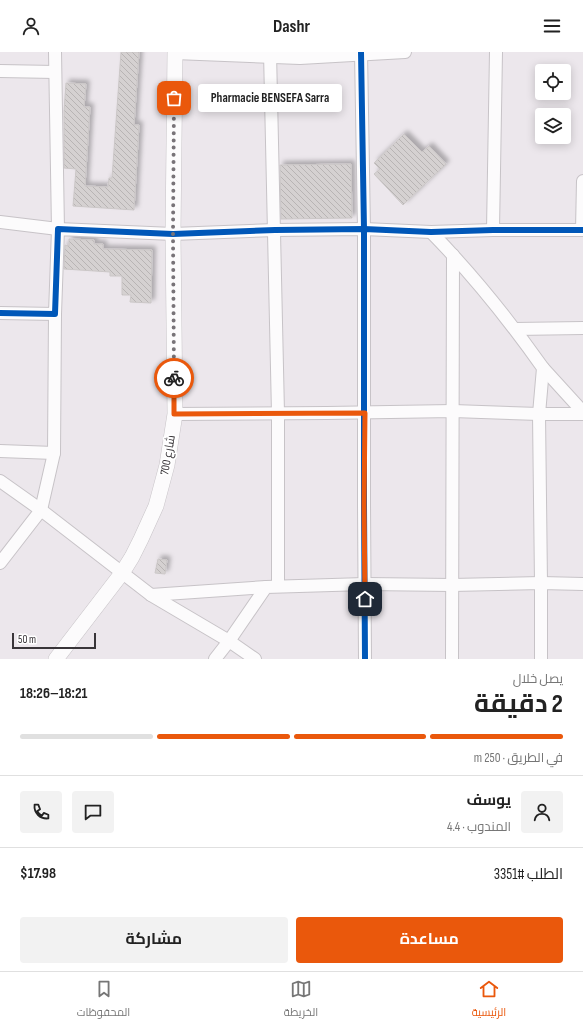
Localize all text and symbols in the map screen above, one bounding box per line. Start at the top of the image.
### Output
icon: person [20,15,42,37]
icon: menu [541,15,563,37]
text: Dashr [273,16,310,37]
map controls [535,64,571,144]
button: locate [535,64,571,100]
pin [157,81,191,115]
callout: Pharmacie BENSEFA Sarra [198,84,342,112]
icon: bag [163,87,185,109]
text: Pharmacie BENSEFA Sarra [211,90,329,106]
button: layers [535,108,571,144]
courier [154,358,194,398]
icon: bike [163,367,185,389]
street label: شارع 700 [157,434,179,476]
pin [348,582,382,616]
icon: home [354,588,376,610]
scale bar [12,631,96,650]
text: 50 m [18,633,36,646]
text: يصل خلال [513,671,563,687]
text: 18:21–18:26 [20,684,87,703]
text: 2 دقيقة [474,689,563,720]
text: في الطريق · 250 m [474,750,563,766]
button: phone [20,791,62,833]
button: chat [72,791,114,833]
text: يوسف [466,791,511,810]
button: person [521,791,563,833]
text: المندوب · 4.4 [447,819,511,835]
text: $17.98 [20,864,56,883]
text: الطلب #3351 [494,865,563,884]
button: مشاركة [20,917,288,963]
button: مساعدة [296,917,563,963]
tab: المحفوظات [77,978,130,1022]
tab: الخريطة [284,978,318,1022]
tab: الرئيسية [472,978,506,1022]

